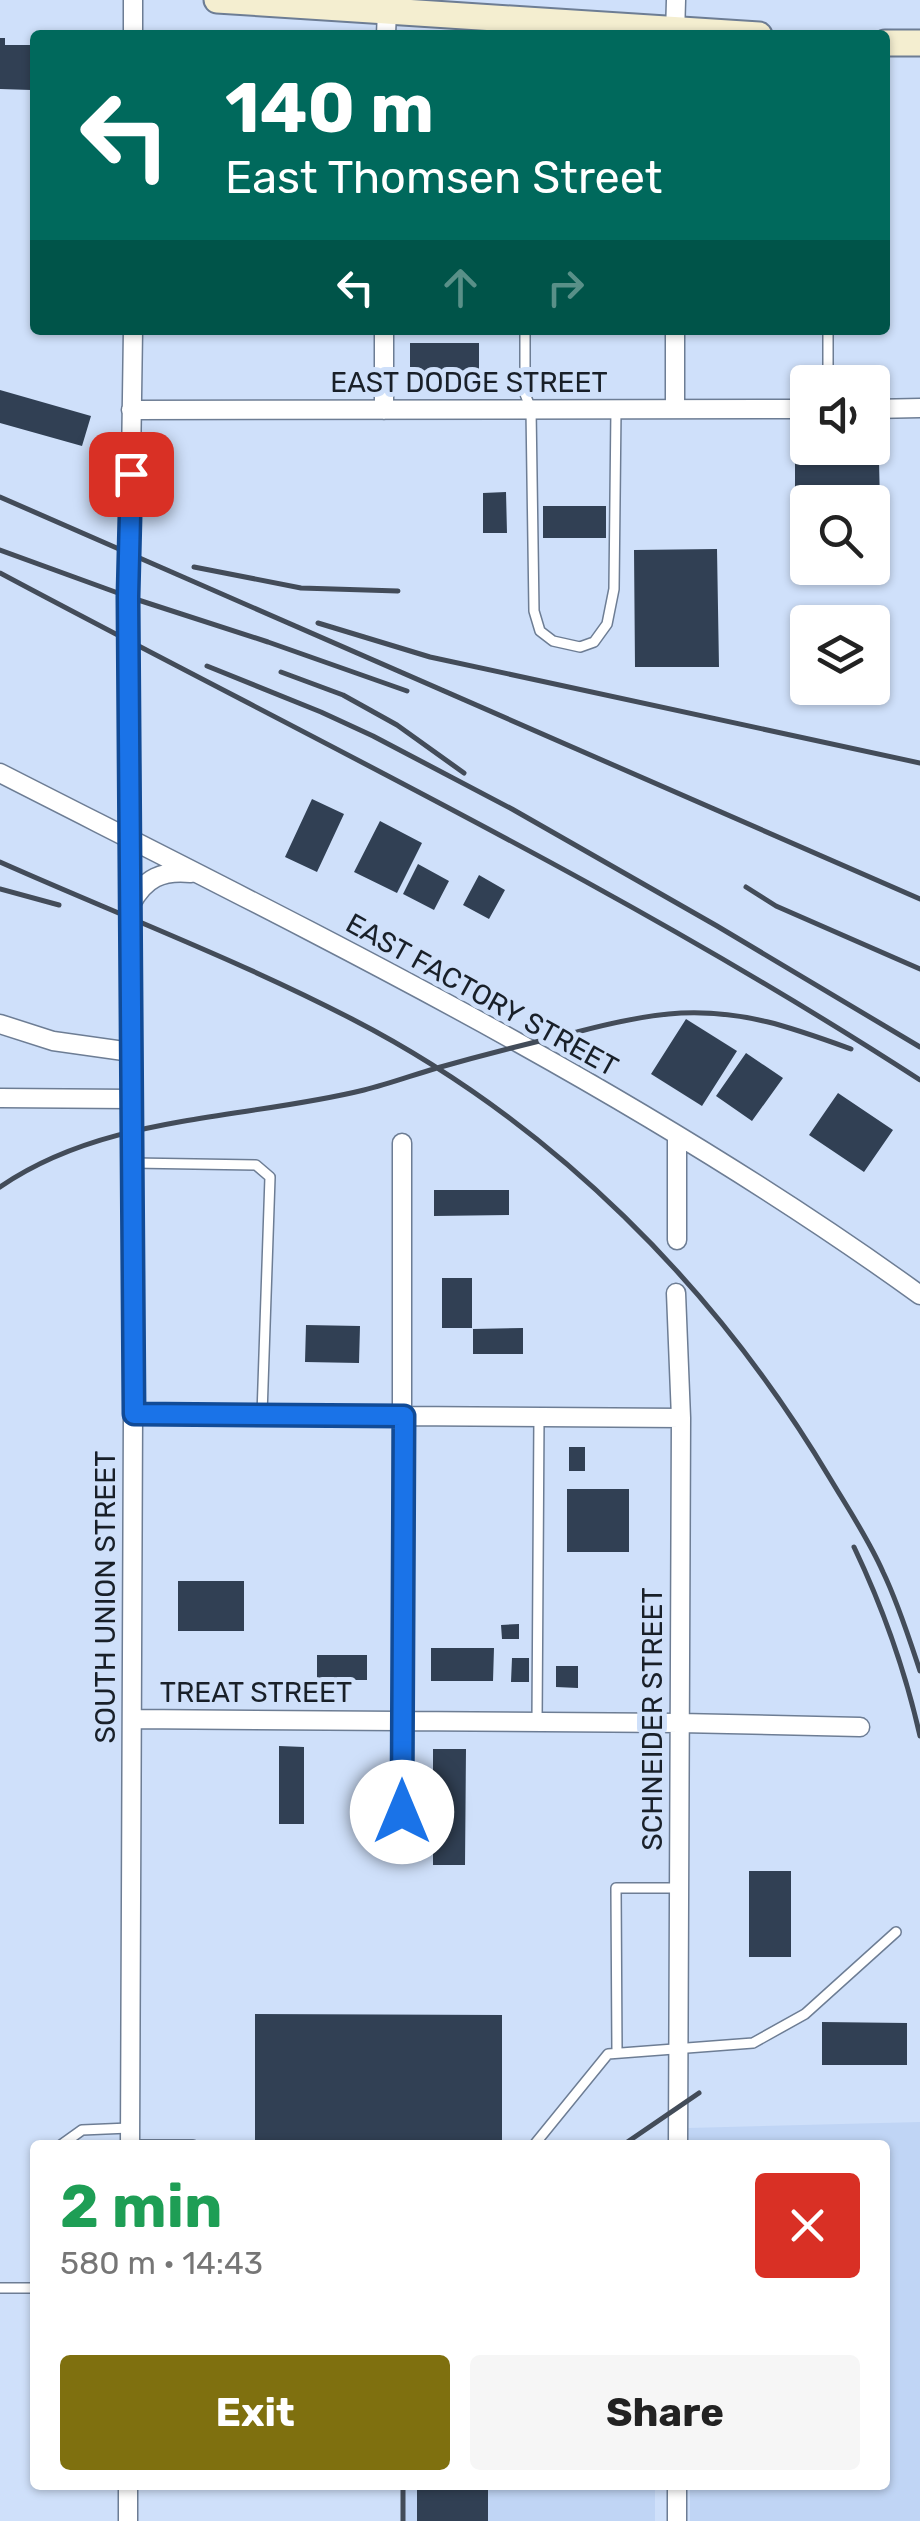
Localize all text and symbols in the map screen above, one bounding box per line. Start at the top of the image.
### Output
text: 140 m [225,67,434,150]
icon: left [60,70,190,200]
text: East Thomsen Street [225,151,662,204]
icon: left [328,260,383,315]
icon: ahead [433,260,488,315]
icon: right [538,260,593,315]
map controls [790,365,890,705]
button: sound [790,365,890,465]
street label: EAST DODGE STREET [330,366,608,399]
pin [89,432,174,517]
icon: arrive [104,447,159,502]
button: search [790,485,890,585]
button: layers [790,605,890,705]
street label: EAST FACTORY STREET [340,906,624,1084]
street label: SOUTH UNION STREET [89,1451,122,1743]
street label: SCHNEIDER STREET [636,1587,669,1851]
street label: TREAT STREET [160,1676,352,1709]
position arrow [350,1760,454,1864]
text: 2 min [60,2171,222,2242]
button: close [755,2173,860,2278]
text: 580 m · 14:43 [60,2244,263,2282]
button: Exit [60,2355,450,2470]
button: Share [470,2355,860,2470]

